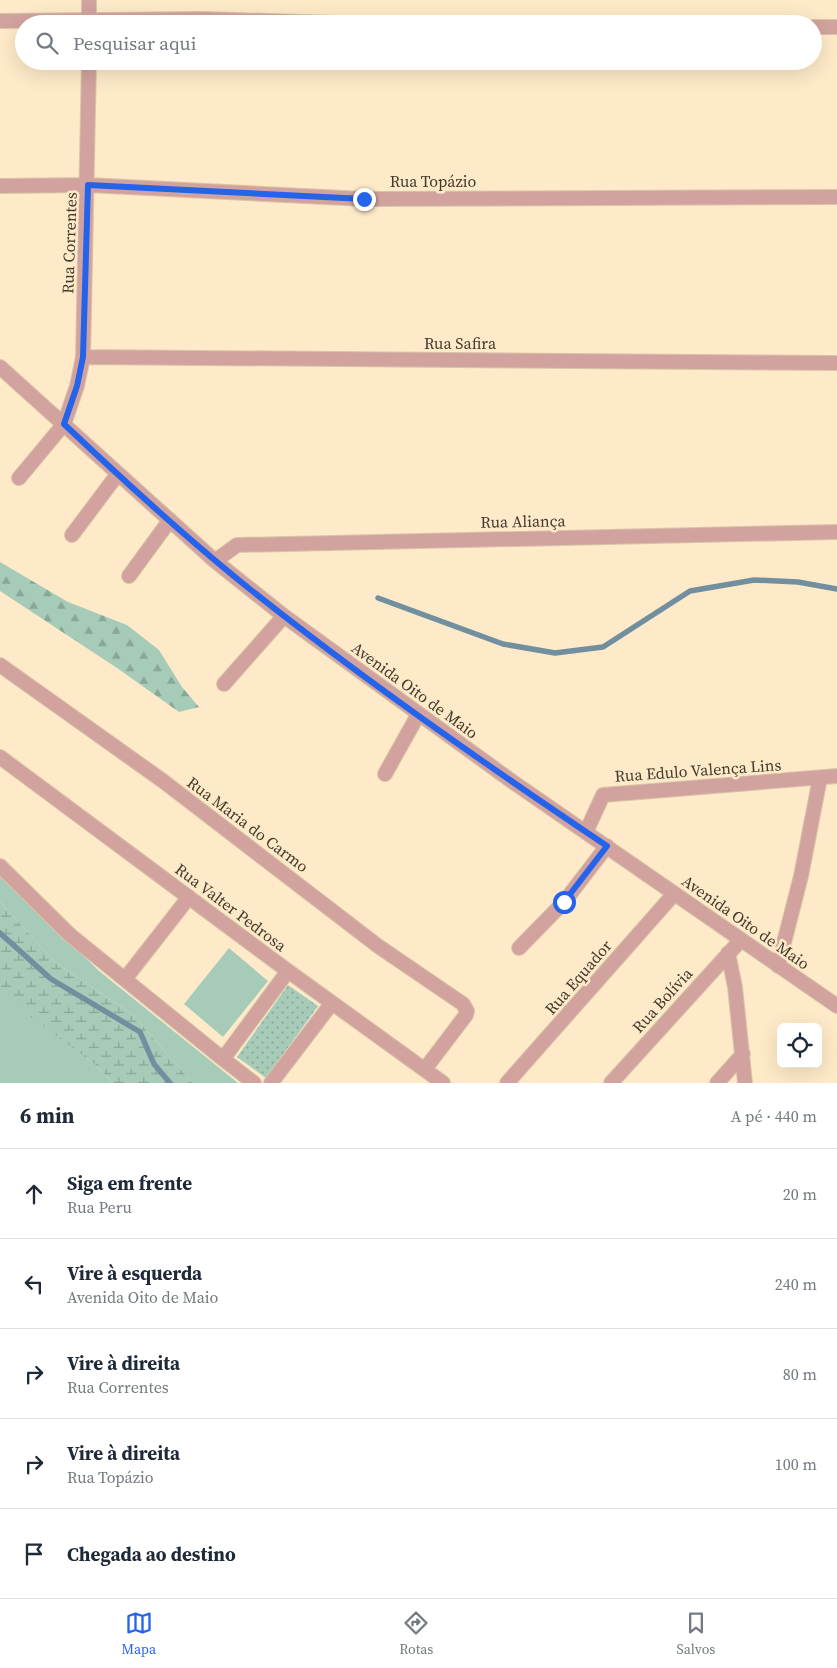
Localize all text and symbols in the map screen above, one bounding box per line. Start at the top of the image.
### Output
search box [15,15,822,70]
icon: search [33,29,61,57]
text: Pesquisar aqui [73,30,196,56]
street label: Rua Topázio [390,170,477,192]
route end [353,188,376,211]
street label: Rua Correntes [56,192,82,294]
street label: Rua Safira [424,332,497,354]
street label: Rua Aliança [480,509,567,533]
street label: Avenida Oito de Maio [347,637,483,744]
street label: Rua Edulo Valença Lins [614,753,782,787]
street label: Rua Maria do Carmo [183,771,313,877]
street label: Rua Valter Pedrosa [171,858,292,957]
street label: Avenida Oito de Maio [678,870,814,975]
route start [553,891,576,914]
street label: Rua Equador [539,935,617,1019]
street label: Rua Bolívia [627,962,698,1037]
map controls [777,1023,822,1068]
button: locate [777,1023,822,1068]
text: 6 min [20,1101,75,1130]
text: A pé · 440 m [731,1105,817,1127]
text: Siga em frente [67,1170,192,1196]
icon: ahead [20,1180,48,1208]
text: 20 m [783,1183,817,1205]
text: Rua Peru [67,1196,132,1218]
text: Vire à esquerda [67,1260,202,1286]
icon: left [20,1270,48,1298]
text: 240 m [775,1273,817,1295]
text: Avenida Oito de Maio [67,1286,218,1308]
text: Vire à direita [67,1350,180,1376]
icon: right [20,1360,48,1388]
text: 80 m [783,1363,817,1385]
text: Rua Correntes [67,1376,169,1398]
text: Vire à direita [67,1440,180,1466]
icon: right [20,1450,48,1478]
text: 100 m [775,1453,817,1475]
text: Rua Topázio [67,1466,154,1488]
icon: arrive [20,1540,48,1568]
text: Chegada ao destino [67,1541,236,1567]
tab: Mapa [122,1609,156,1659]
tab: Rotas [399,1609,433,1659]
tab: Salvos [677,1609,715,1659]

